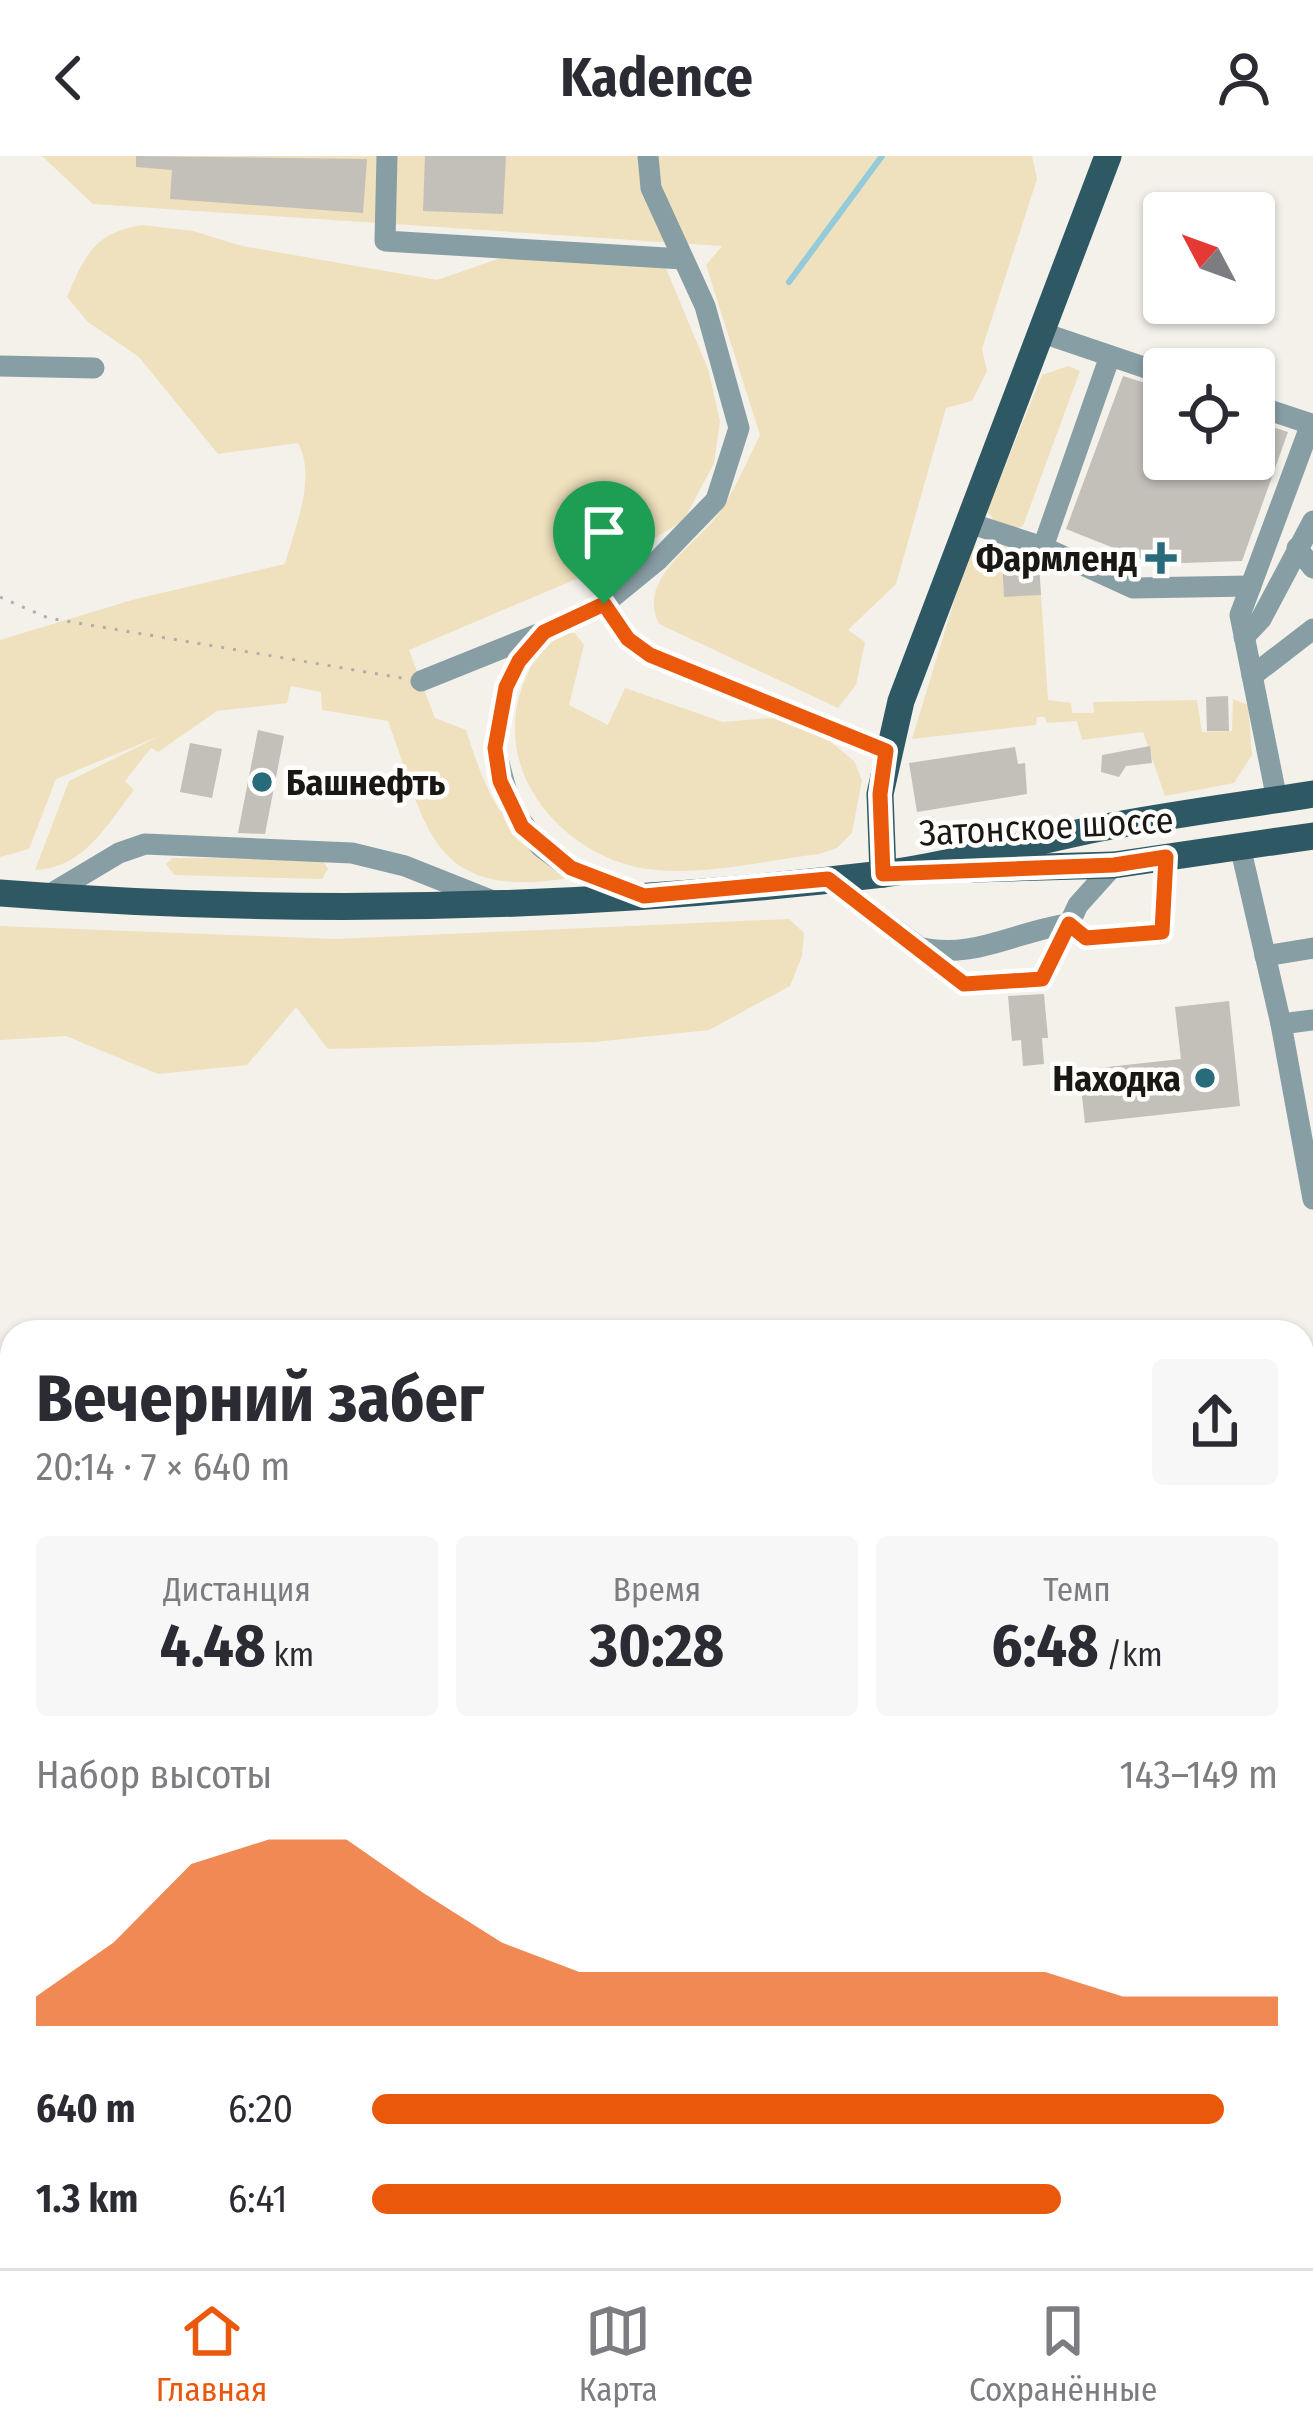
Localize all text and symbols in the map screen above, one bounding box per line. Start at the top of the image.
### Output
icon: back [36,45,102,111]
icon: person [1211,45,1277,111]
text: Kadence [560,46,753,110]
north arrow [1143,192,1275,324]
map controls [1143,192,1275,480]
button: locate [1143,348,1275,480]
pin [553,481,655,604]
icon: arrive [571,499,637,565]
place label: Фармленд [976,537,1137,581]
marker: Фармленд [1148,545,1174,571]
place label: Башнефть [286,761,445,805]
marker: Башнефть [249,769,275,795]
street label: Затонское шоссе [918,798,1174,856]
place label: Находка [1053,1057,1181,1101]
marker: Находка [1192,1065,1218,1091]
text: Вечерний забег [36,1359,484,1438]
button: share [1152,1359,1278,1485]
text: 20:14 · 7 × 640 m [36,1444,290,1490]
text: Дистанция [163,1570,311,1610]
text: Время [613,1570,701,1610]
text: Темп [1043,1570,1111,1610]
text: 4.48 [160,1610,266,1682]
text: 30:28 [590,1610,724,1682]
text: 6:48 [991,1610,1099,1682]
text: km [266,1635,314,1675]
text: /km [1099,1635,1163,1675]
text: Набор высоты [36,1752,272,1798]
text: 143–149 m [1120,1752,1278,1798]
text: 640 m [36,2086,136,2132]
text: 6:20 [228,2086,293,2132]
text: 1.3 km [36,2176,138,2222]
text: 6:41 [228,2176,287,2222]
tab: Главная [156,2298,267,2410]
tab: Карта [579,2298,658,2410]
tab: Сохранённые [969,2298,1157,2410]

